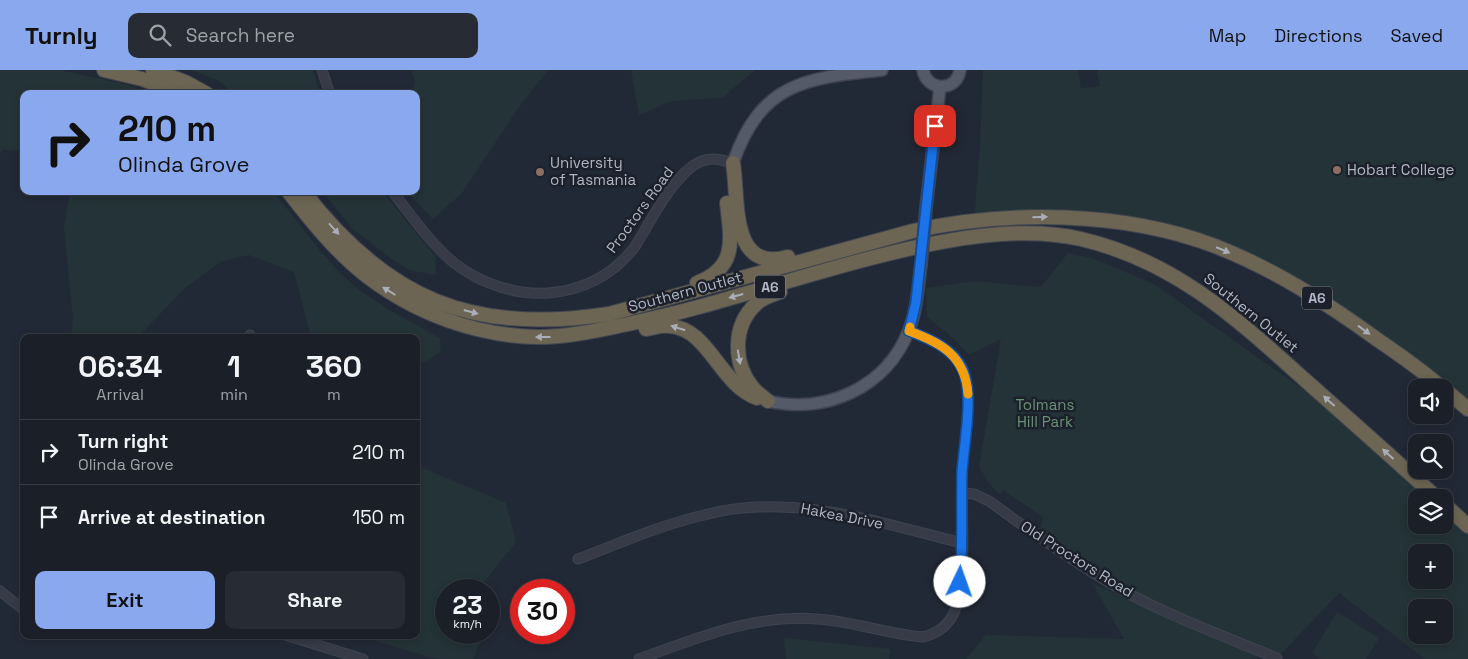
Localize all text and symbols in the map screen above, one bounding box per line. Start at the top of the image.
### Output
search box [128,13,478,58]
text: Turnly [25,20,98,51]
icon: search [146,21,174,49]
text: Search here [186,23,295,48]
text: Map [1209,24,1246,47]
text: Directions [1274,24,1363,47]
text: Saved [1391,24,1443,47]
pin [914,105,956,147]
text: 210 m [118,107,216,151]
icon: right [35,110,100,175]
icon: arrive [921,112,949,140]
text: Olinda Grove [118,150,249,178]
place label: University of Tasmania [550,153,636,189]
place label: Hobart College [1347,160,1455,179]
street label: Proctors Road [602,163,677,257]
marker: Hobart College [1331,164,1343,176]
marker: University of Tasmania [534,166,546,178]
one-way arrow [1032,213,1048,221]
one-way arrow [328,222,340,234]
one-way arrow [1216,246,1230,254]
street label: Southern Outlet [626,267,744,316]
street label: Southern Outlet [1200,269,1303,357]
road number: A6 [755,276,785,298]
one-way arrow [383,287,396,296]
road number: A6 [1302,287,1332,310]
one-way arrow [728,292,743,300]
one-way arrow [463,309,478,317]
one-way arrow [671,324,686,332]
one-way arrow [1357,325,1371,335]
one-way arrow [535,333,551,341]
text: 06:34 [78,347,162,386]
text: 1 [227,347,241,386]
text: 360 [306,347,362,386]
one-way arrow [735,349,743,365]
map controls [1408,379,1453,644]
button: sound [1408,379,1453,424]
text: Arrival [96,384,144,405]
text: min [220,384,248,405]
text: m [327,384,341,405]
park label: Tolmans Hill Park [1016,395,1075,431]
one-way arrow [1324,395,1336,407]
text: Turn right [78,429,168,454]
button: search [1408,434,1453,479]
icon: right [35,438,63,466]
text: 210 m [352,440,405,465]
one-way arrow [1383,448,1395,460]
text: Olinda Grove [78,454,174,475]
button: layers [1408,489,1453,534]
street label: Hakea Drive [799,498,885,533]
icon: arrive [35,503,63,531]
text: Arrive at destination [78,505,266,530]
text: 150 m [352,505,405,530]
street label: Old Proctors Road [1017,516,1137,601]
button: + [1408,544,1453,589]
position arrow [933,555,985,607]
button: Exit [35,571,215,629]
button: Share [225,571,405,629]
speed limit sign: 30 [510,579,575,644]
text: 23 [452,589,483,621]
button: − [1408,599,1453,644]
text: km/h [453,616,482,632]

